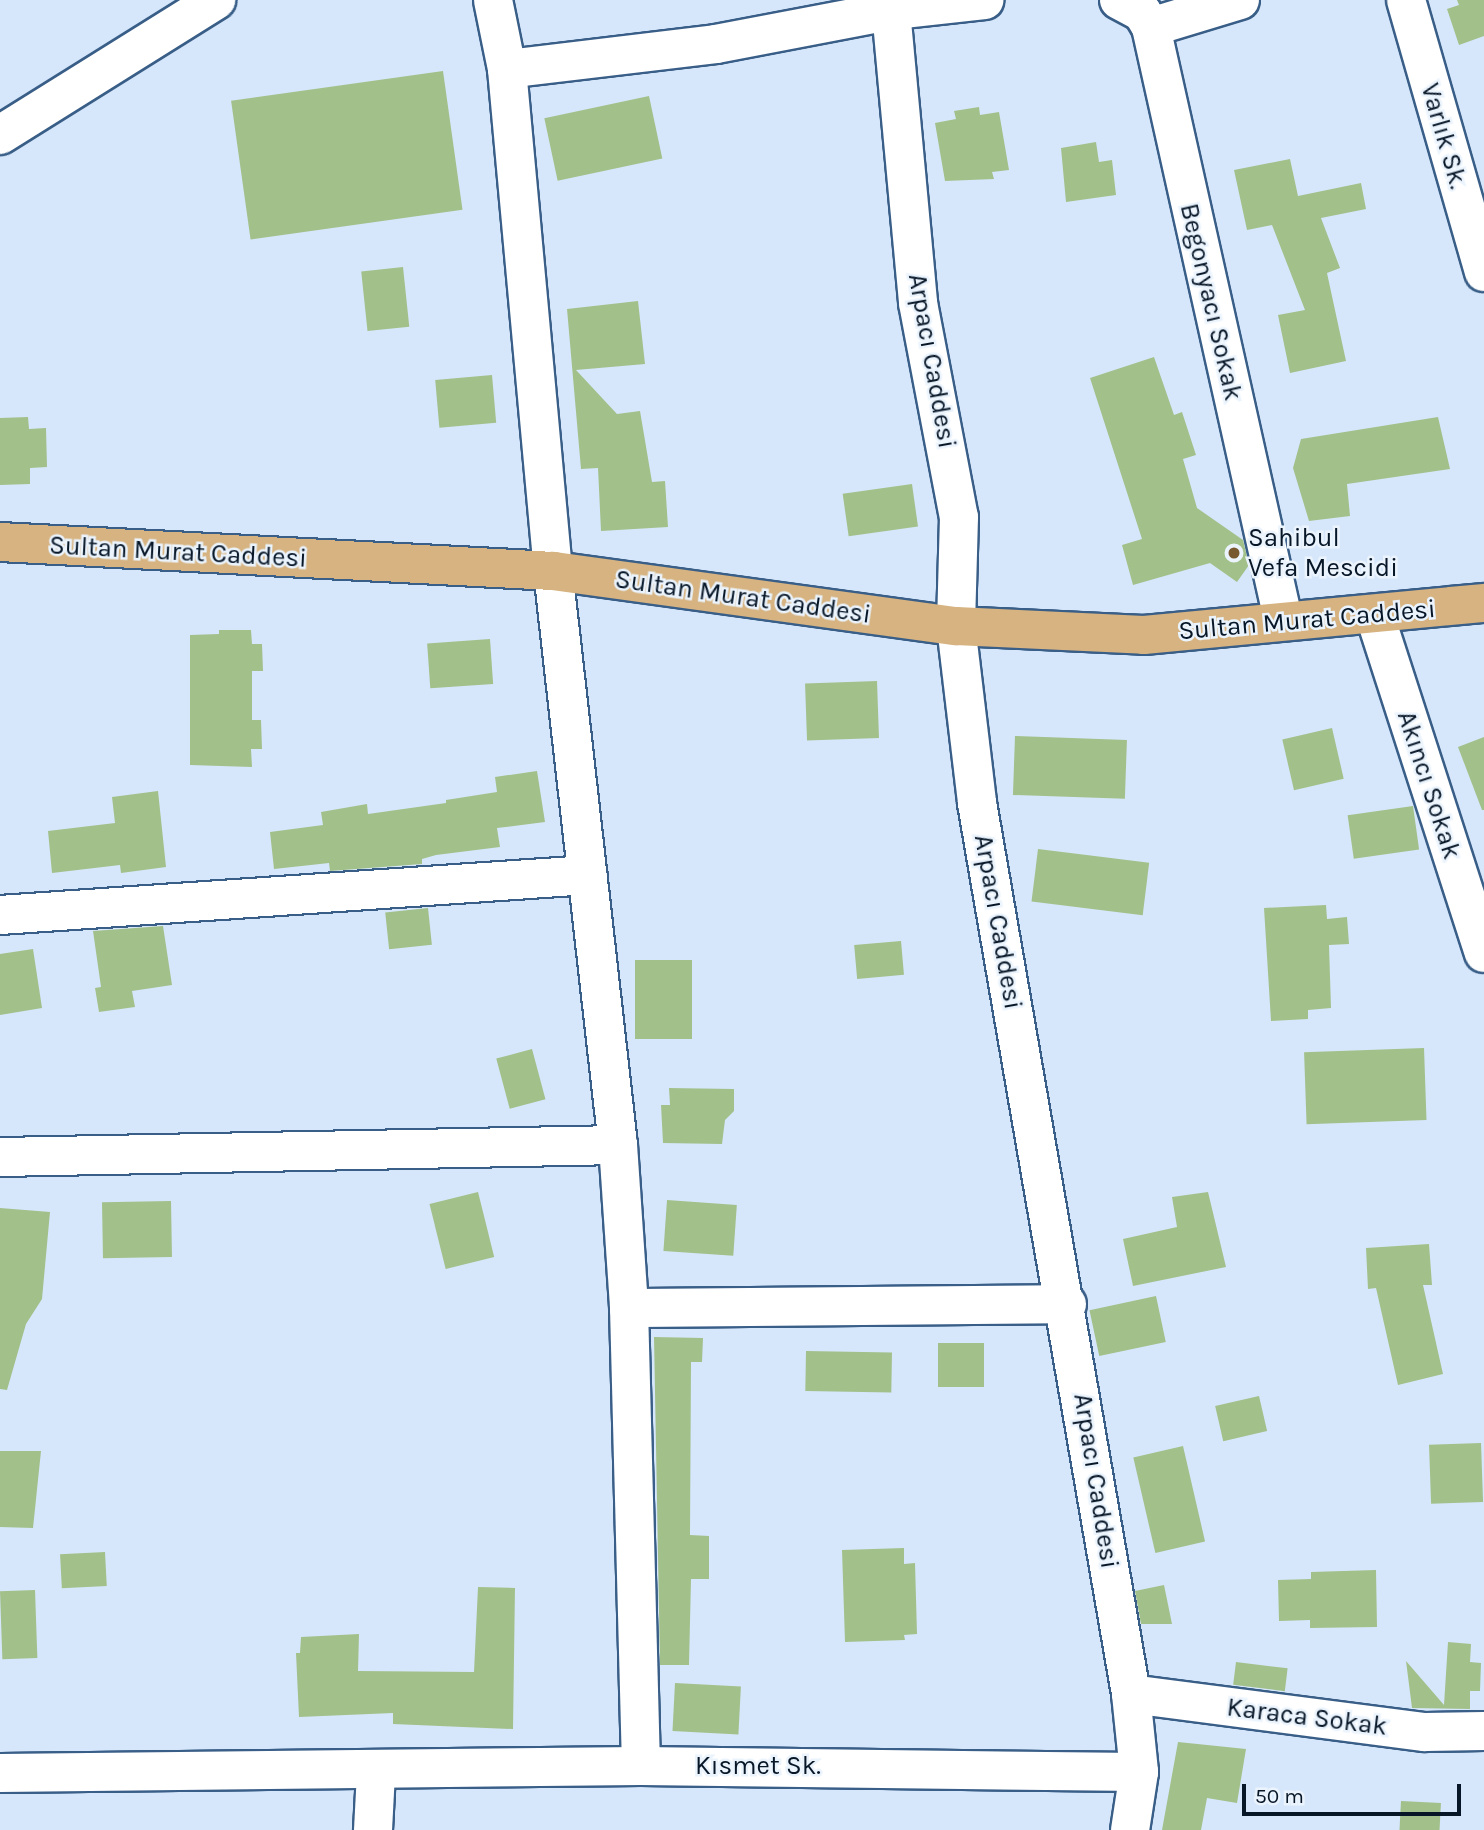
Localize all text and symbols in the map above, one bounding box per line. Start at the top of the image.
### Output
street label: Varlık Sk. [1414,80,1474,192]
street label: Begonyacı Sokak [1173,200,1249,404]
street label: Arpacı Caddesi [901,271,963,451]
place label: Sahibul Vefa Mescidi [1248,522,1398,584]
street label: Sultan Murat Caddesi [48,530,308,574]
marker: Sahibul Vefa Mescidi [1226,545,1242,561]
street label: Sultan Murat Caddesi [613,564,873,630]
street label: Sultan Murat Caddesi [1177,593,1437,647]
street label: Akıncı Sokak [1390,707,1468,863]
street label: Arpacı Caddesi [967,832,1029,1012]
street label: Arpacı Caddesi [1067,1391,1125,1571]
street label: Karaca Sokak [1225,1692,1389,1742]
street label: Kısmet Sk. [695,1750,821,1782]
scale bar [1246,1770,1465,1814]
text: 50 m [1255,1784,1304,1808]

